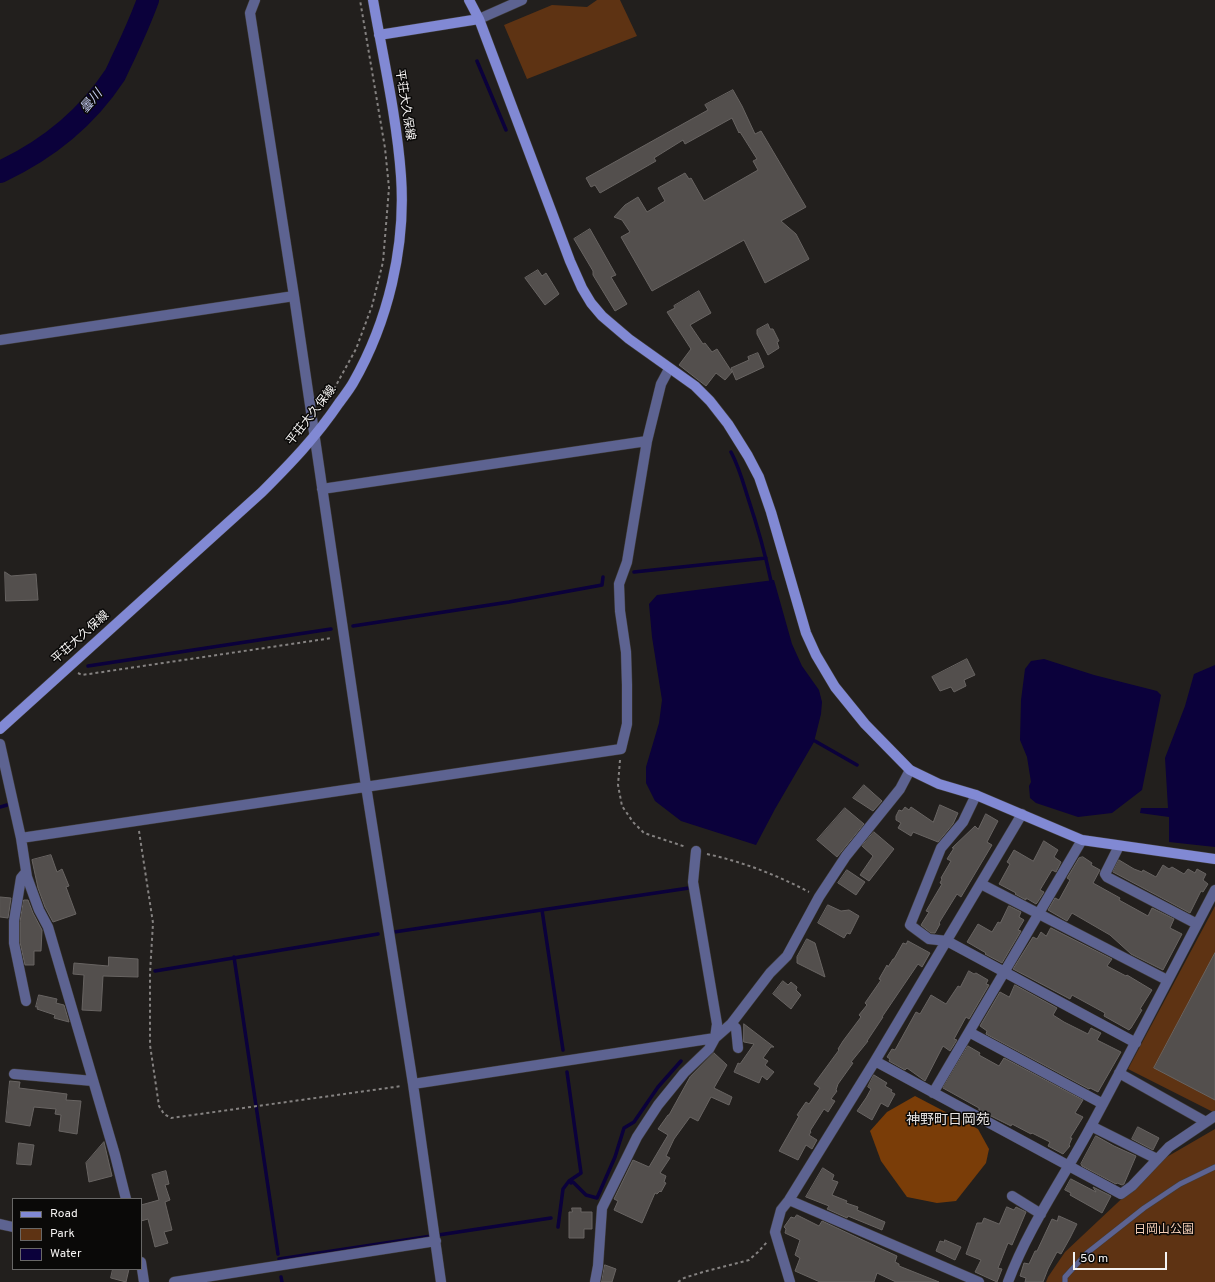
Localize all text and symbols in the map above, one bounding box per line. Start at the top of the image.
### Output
street label: 平荘大久保線 [391,68,417,142]
water label: 曇川 [78,87,106,117]
street label: 平荘大久保線 [284,383,340,449]
street label: 平荘大久保線 [49,609,113,667]
district label: 神野町日岡苑 [906,1113,990,1129]
legend [12,1198,142,1270]
text: Road [50,1206,78,1222]
park label: 日岡山公園 [1134,1224,1194,1238]
text: Park [50,1226,75,1242]
scale bar [1075,1244,1169,1270]
text: Water [50,1246,82,1262]
text: 50 m [1080,1251,1108,1267]

